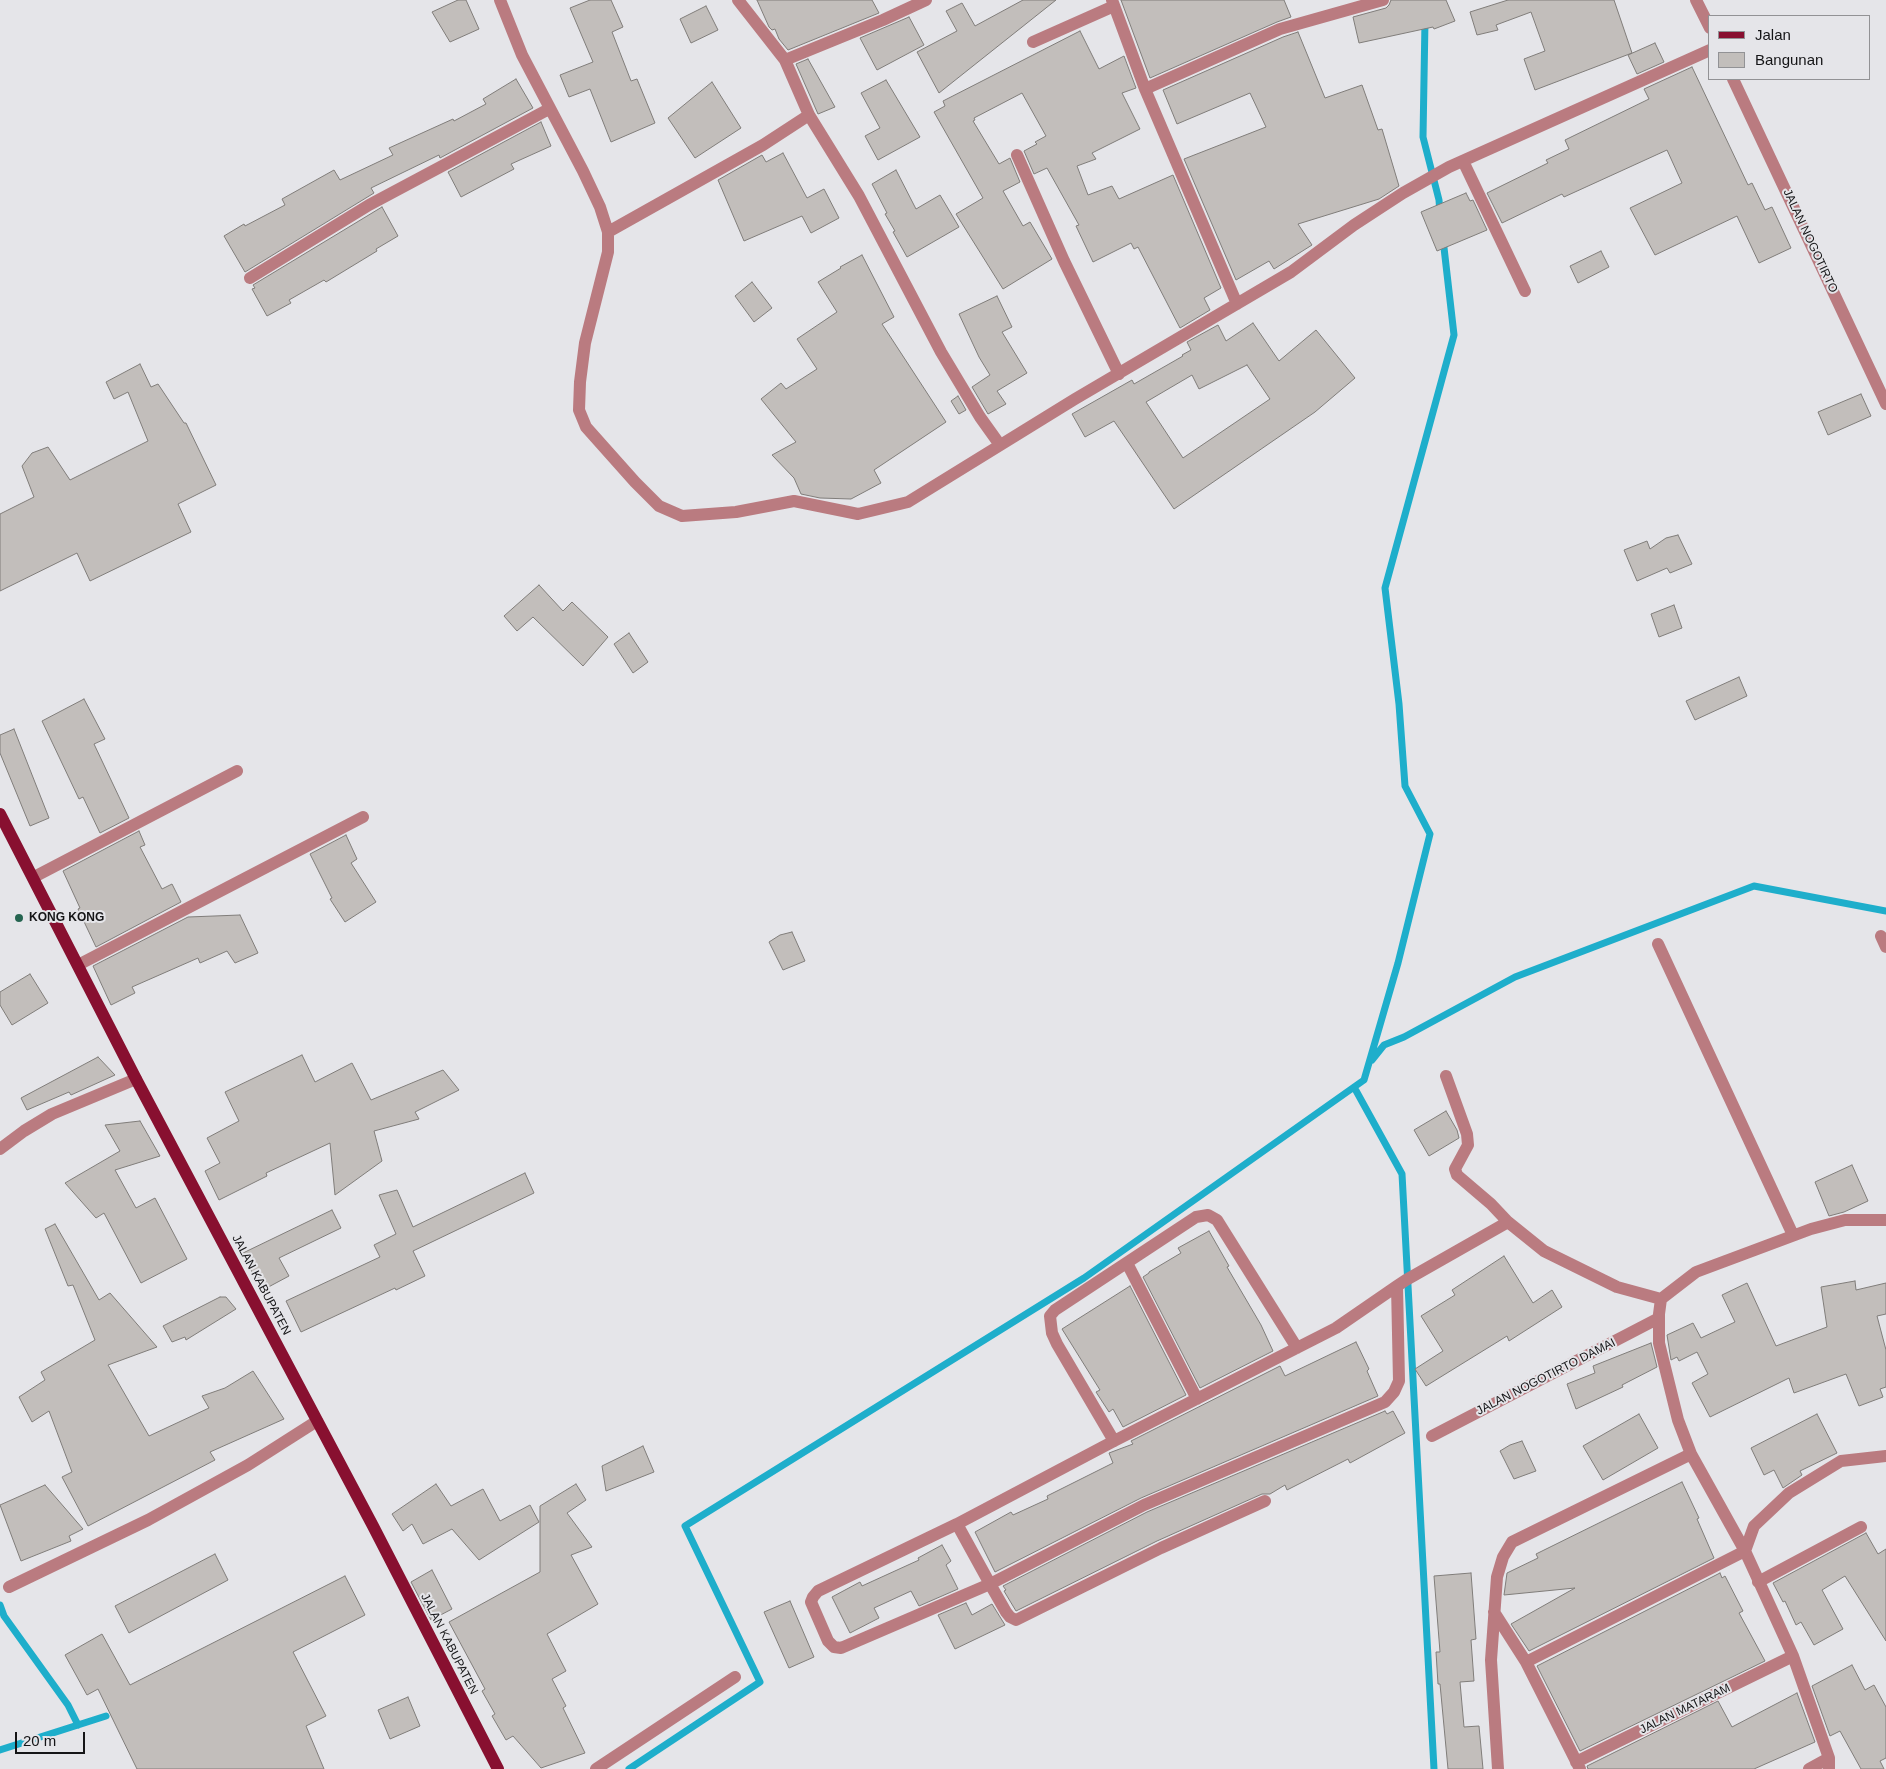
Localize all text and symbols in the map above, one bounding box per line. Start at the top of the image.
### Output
legend [1708,15,1871,80]
text: Jalan [1755,26,1791,43]
text: Bangunan [1755,51,1823,68]
street label: JALAN NOGOTIRTO [1780,187,1840,295]
place label: KONG KONG [29,911,104,925]
marker: KONG KONG [13,912,25,924]
street label: JALAN KABUPATEN [228,1232,294,1338]
street label: JALAN NOGOTIRTO DAMAI [1474,1336,1618,1418]
street label: JALAN KABUPATEN [417,1591,481,1697]
street label: JALAN MATARAM [1637,1681,1733,1737]
scale bar [18,1722,88,1754]
text: 20 m [23,1732,56,1749]

